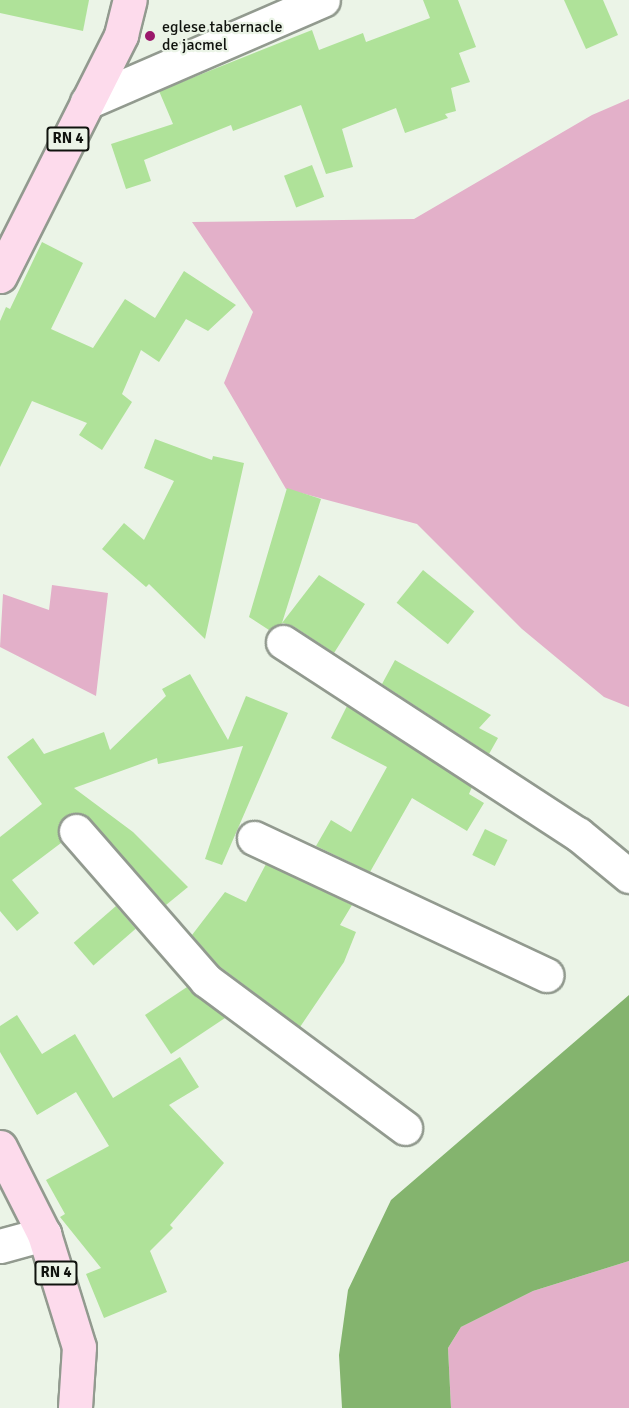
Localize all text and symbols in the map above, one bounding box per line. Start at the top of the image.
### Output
place label: eglese tabernacle de jacmel [162,17,282,55]
marker: eglese tabernacle de jacmel [143,29,157,43]
road number: RN 4 [46,127,90,151]
road number: RN 4 [34,1261,78,1285]

